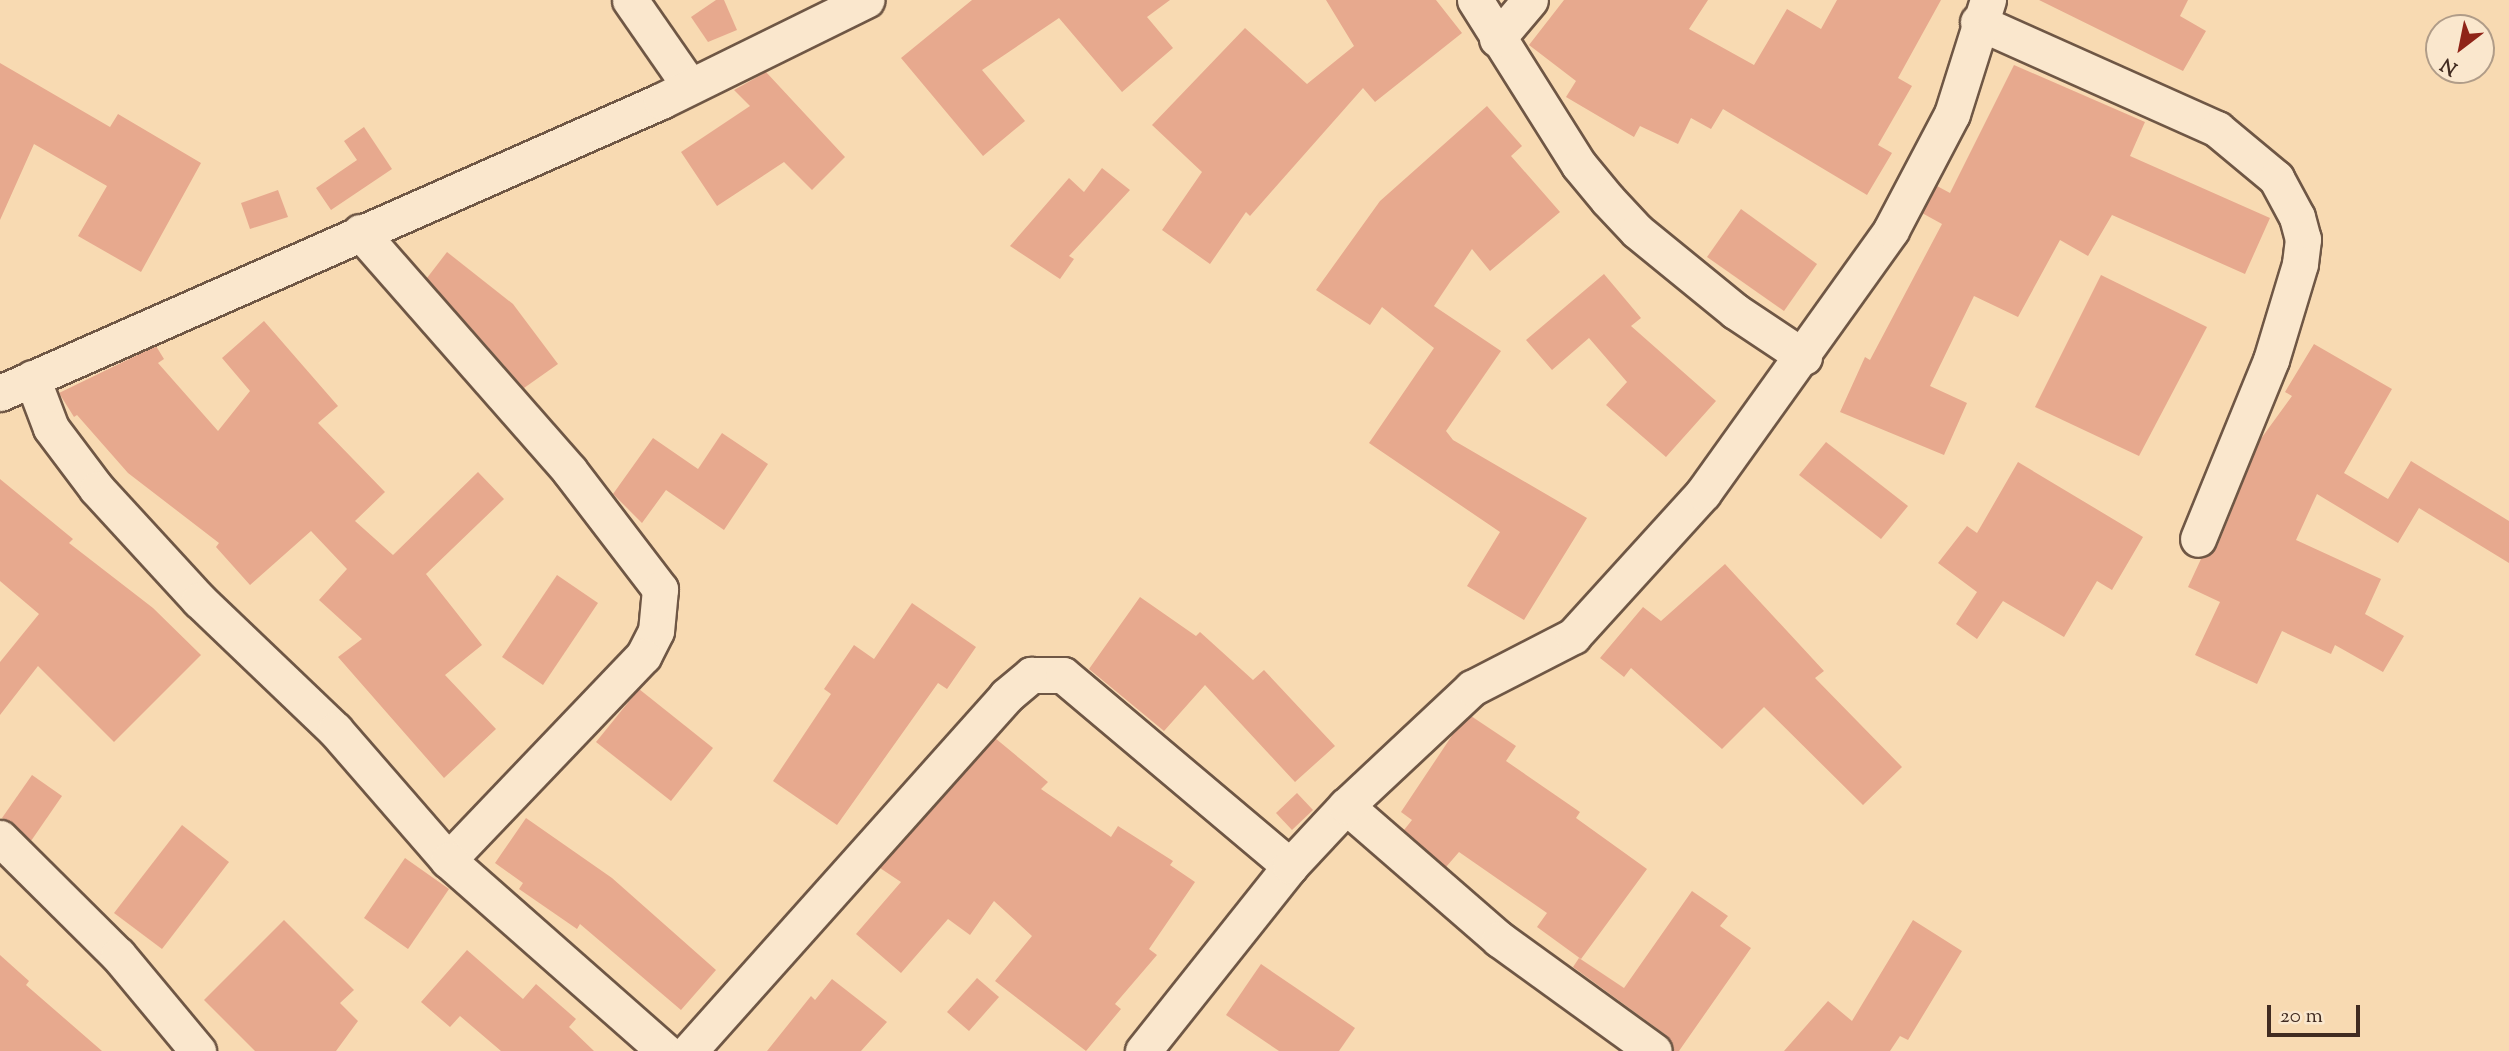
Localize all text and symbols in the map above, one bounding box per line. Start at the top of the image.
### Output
north arrow [2425,14,2495,84]
text: N [2436,50,2463,81]
scale bar [2271,992,2364,1036]
text: 20 m [2280,1002,2323,1032]

